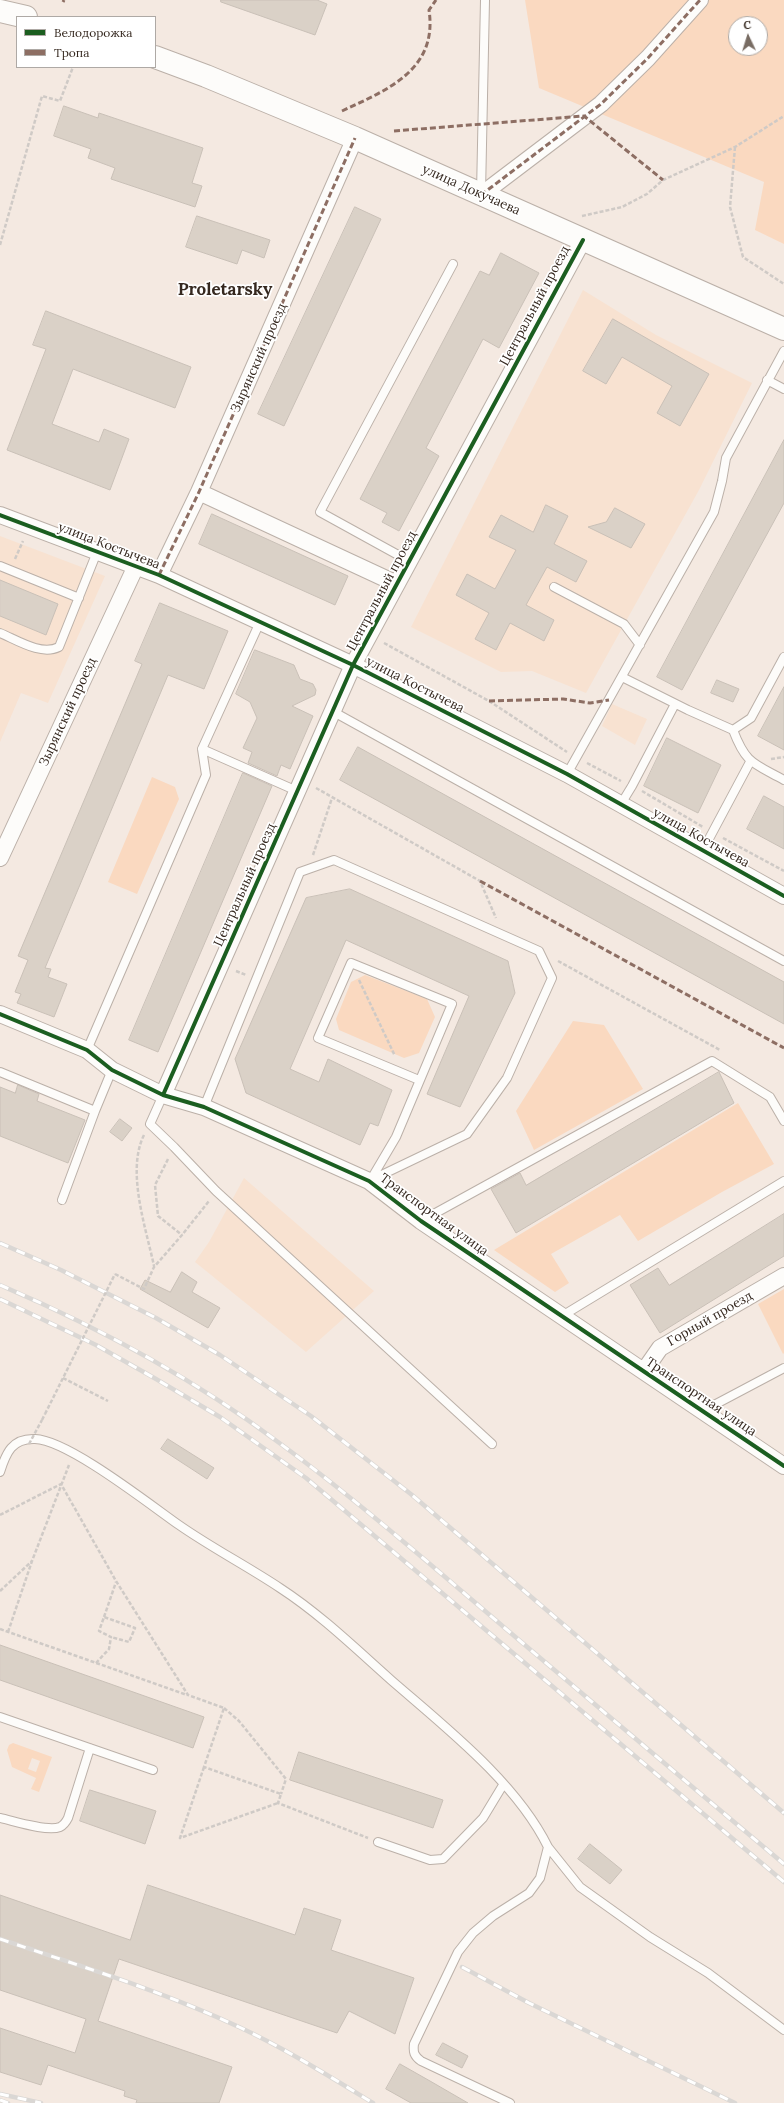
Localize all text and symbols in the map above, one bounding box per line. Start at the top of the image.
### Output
legend [16,16,156,68]
north arrow [728,16,768,56]
text: С [743,18,751,32]
text: Велодорожка [54,25,132,40]
text: Тропа [54,45,89,60]
street label: улица Докучаева [420,161,522,219]
street label: Центральный проезд [497,243,573,369]
district label: Proletarsky [178,280,272,300]
street label: Зырянский проезд [228,301,290,415]
street label: улица Костычева [56,519,162,573]
street label: Центральный проезд [344,528,420,654]
street label: улица Костычева [363,654,467,716]
street label: Зырянский проезд [36,655,100,769]
street label: улица Костычева [650,805,752,871]
street label: Центральный проезд [211,821,279,949]
street label: Транспортная улица [377,1170,491,1260]
street label: Горный проезд [665,1288,755,1350]
street label: Транспортная улица [643,1354,759,1440]

